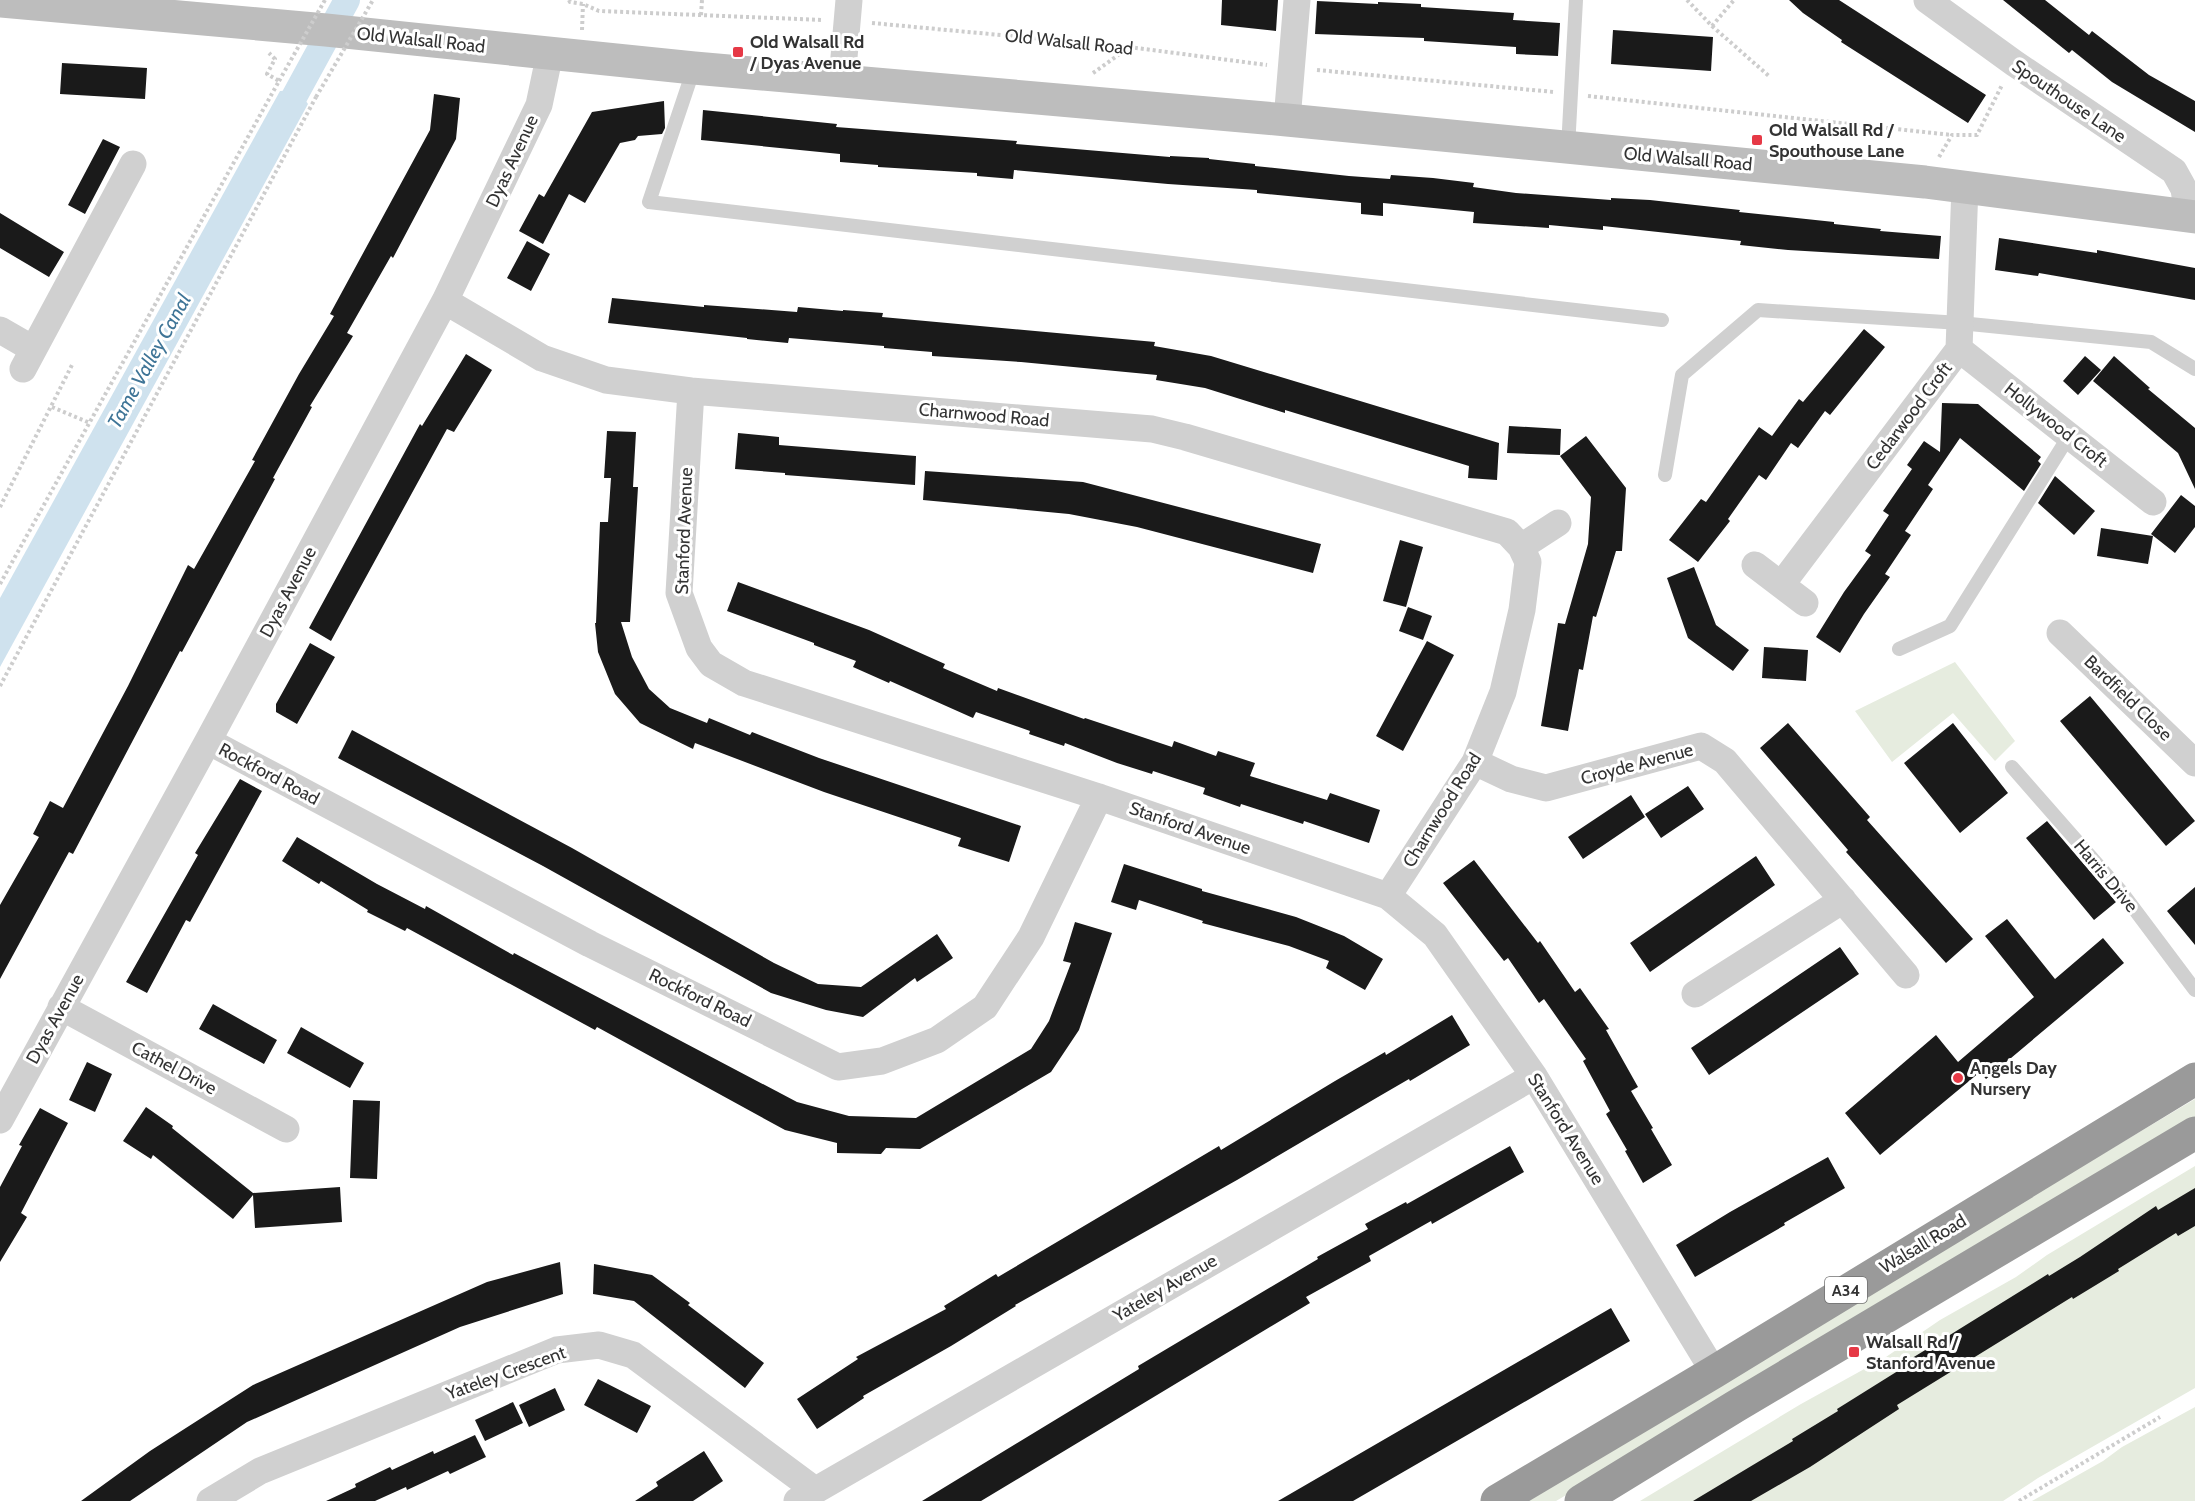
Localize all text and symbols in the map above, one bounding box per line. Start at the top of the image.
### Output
street label: Old Walsall Road [356,22,486,58]
street label: Old Walsall Road [1004,24,1134,60]
place label: Old Walsall Rd / Dyas Avenue [749,31,864,74]
marker: Old Walsall Rd / Dyas Avenue [731,45,745,59]
street label: Spouthouse Lane [2008,55,2130,147]
street label: Dyas Avenue [481,111,543,211]
place label: Old Walsall Rd / Spouthouse Lane [1769,119,1904,162]
marker: Old Walsall Rd / Spouthouse Lane [1750,133,1764,147]
street label: Old Walsall Road [1623,142,1753,176]
water label: Tame Valley Canal [102,289,196,432]
street label: Cedarwood Croft [1861,358,1957,474]
street label: Hollywood Croft [2000,378,2112,472]
street label: Charnwood Road [918,398,1050,432]
street label: Stanford Avenue [671,467,697,595]
street label: Dyas Avenue [255,543,321,641]
street label: Bardfield Close [2079,651,2177,745]
street label: Rockford Road [215,738,323,810]
street label: Croyde Avenue [1578,738,1696,790]
street label: Charnwood Road [1398,749,1486,871]
street label: Stanford Avenue [1126,797,1254,859]
street label: Harris Drive [2069,835,2143,917]
street label: Rockford Road [645,964,755,1032]
street label: Dyas Avenue [21,970,89,1068]
street label: Cathel Drive [128,1036,220,1100]
place label: Angels Day Nursery [1970,1057,2057,1100]
street label: Stanford Avenue [1523,1069,1609,1189]
marker: Angels Day Nursery [1951,1071,1965,1085]
street label: Walsall Road [1876,1210,1970,1278]
street label: Yateley Avenue [1108,1249,1221,1327]
road number: A34 [1825,1277,1867,1303]
place label: Walsall Rd / Stanford Avenue [1866,1331,1995,1374]
street label: Yateley Crescent [442,1341,569,1405]
marker: Walsall Rd / Stanford Avenue [1847,1345,1861,1359]

